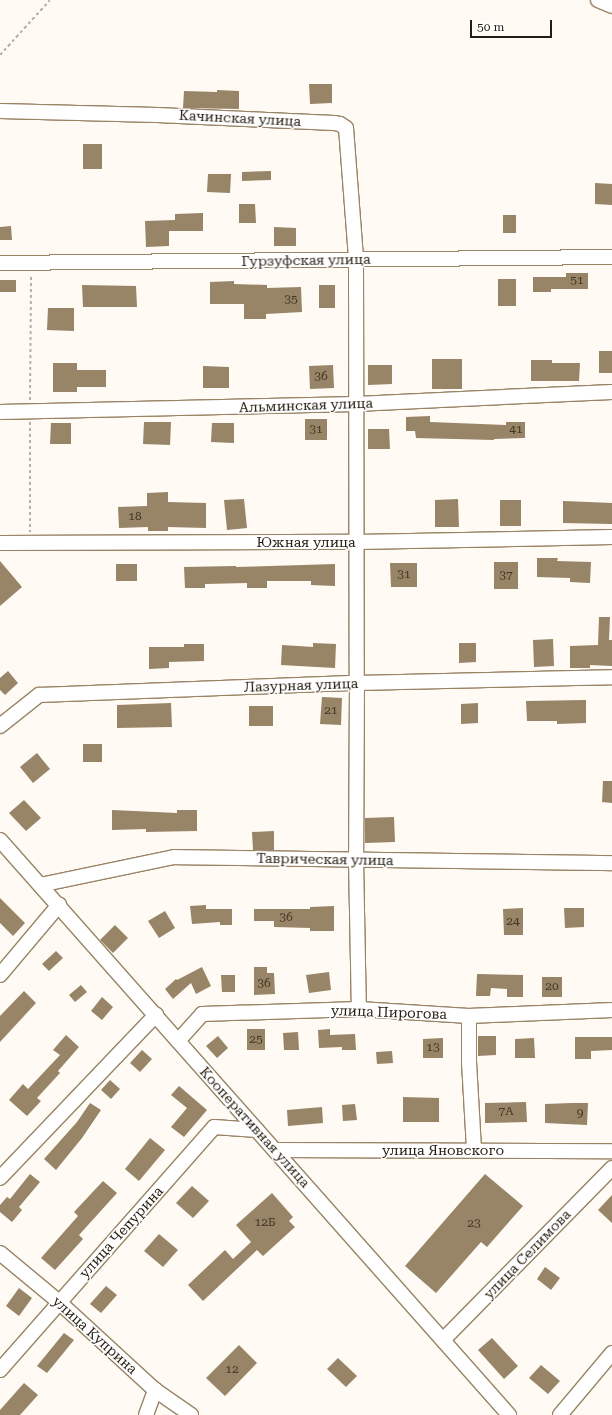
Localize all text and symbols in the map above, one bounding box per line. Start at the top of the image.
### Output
scale bar [472,12,554,38]
text: 50 m [477,20,504,34]
street label: Качинская улица [178,106,302,130]
street label: Гурзуфская улица [241,250,371,270]
house number: 51 [570,274,584,288]
house number: 35 [284,293,298,307]
house number: 36 [314,370,328,384]
street label: Альминская улица [239,394,373,416]
house number: 31 [309,423,323,437]
house number: 41 [509,423,523,437]
house number: 18 [128,510,142,524]
street label: Южная улица [256,534,356,550]
house number: 31 [397,568,411,582]
house number: 37 [499,569,513,583]
street label: Лазурная улица [244,675,358,695]
house number: 21 [324,704,338,718]
street label: Таврическая улица [256,849,394,869]
house number: 36 [279,911,293,925]
house number: 24 [506,915,520,929]
house number: 36 [257,977,271,991]
house number: 20 [545,980,559,994]
street label: улица Пирогова [331,1002,447,1022]
house number: 25 [249,1033,263,1047]
house number: 13 [426,1041,440,1055]
street label: Кооперативная улица [196,1063,314,1191]
house number: 7А [498,1105,514,1119]
house number: 9 [577,1107,583,1121]
street label: улица Яновского [382,1142,504,1158]
street label: улица Чепурина [75,1183,167,1281]
street label: улица Селимова [480,1206,574,1302]
house number: 12Б [254,1216,276,1230]
house number: 23 [467,1217,481,1231]
street label: улица Куприна [49,1293,141,1377]
house number: 12 [225,1363,239,1377]

